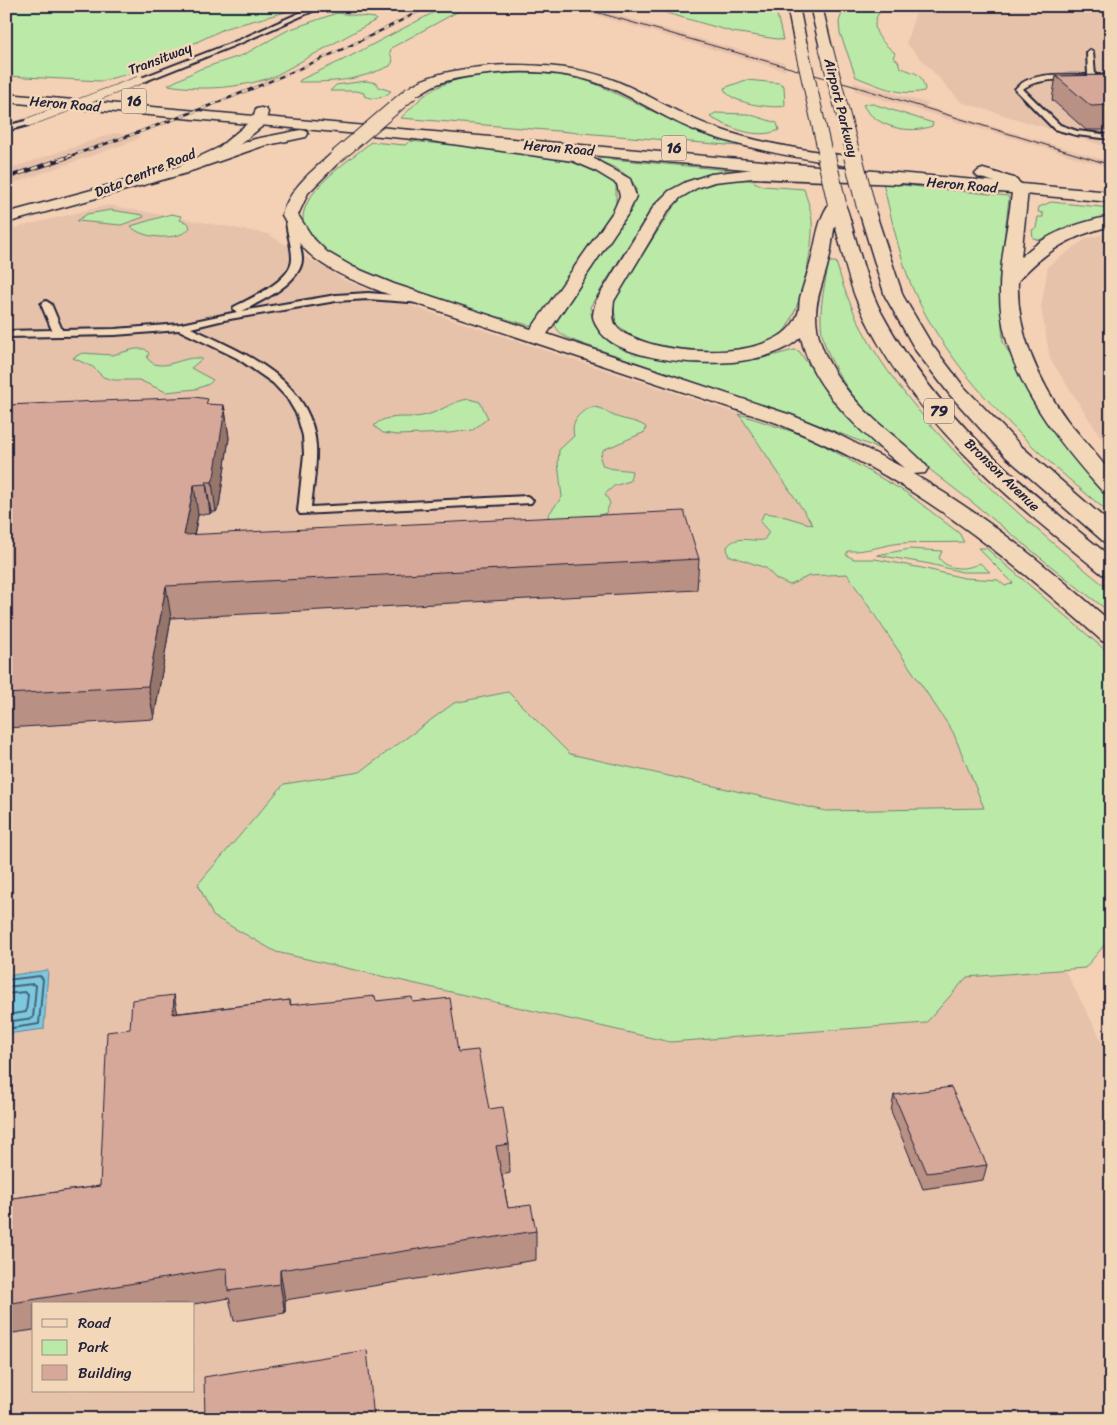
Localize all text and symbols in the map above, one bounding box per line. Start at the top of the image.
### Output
street label: Transitway [125,35,196,83]
street label: Airport Parkway [816,55,866,161]
street label: Heron Road [29,88,103,120]
road number: 16 [122,88,146,114]
street label: Heron Road [523,132,597,164]
road number: 16 [662,136,686,160]
street label: Data Centre Road [91,141,201,205]
street label: Heron Road [926,169,1000,201]
road number: 79 [924,398,954,424]
street label: Bronson Avenue [958,432,1046,518]
legend [32,1302,195,1392]
text: Road [78,1310,111,1336]
text: Park [78,1334,109,1360]
text: Building [78,1360,132,1386]

